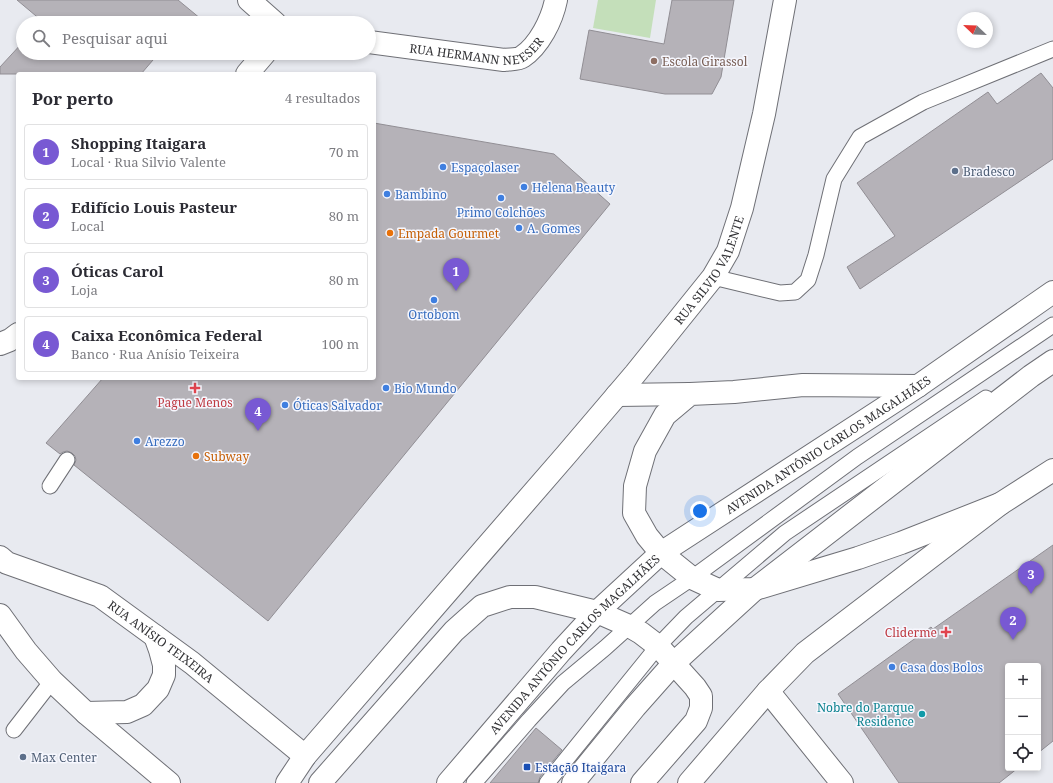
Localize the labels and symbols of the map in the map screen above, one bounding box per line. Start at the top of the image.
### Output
north arrow [957,12,993,48]
street label: RUA HERMANN NEESER [409,33,547,68]
place label: Escola Girassol [662,53,748,70]
marker: Escola Girassol [649,56,659,66]
place label: Espaçolaser [451,159,519,176]
marker: Espaçolaser [438,162,448,172]
place label: Bradesco [963,163,1015,180]
marker: Bradesco [950,166,960,176]
place label: Helena Beauty [532,179,616,196]
marker: Helena Beauty [519,182,529,192]
place label: Bambino [395,186,447,203]
marker: Bambino [382,189,392,199]
marker: Primo Colchões [496,193,506,203]
place label: Primo Colchões [457,204,545,221]
street label: RUA SILVIO VALENTE [670,214,747,328]
place label: A. Gomes [527,220,580,237]
marker: A. Gomes [514,223,524,233]
place label: Empada Gourmet [398,225,499,242]
marker: Empada Gourmet [385,228,395,238]
pin: 1 [443,258,469,291]
marker: Ortobom [429,295,439,305]
place label: Ortobom [408,306,460,323]
street label: AVENIDA ANTÔNIO CARLOS MAGALHÃES [722,371,934,518]
place label: Bio Mundo [394,380,457,397]
marker: Pague Menos [190,383,200,393]
marker: Bio Mundo [381,383,391,393]
place label: Pague Menos [157,394,233,411]
place label: Óticas Salvador [293,397,382,414]
pin: 4 [245,398,271,431]
marker: Óticas Salvador [280,400,290,410]
place label: Arezzo [145,433,185,450]
marker: Arezzo [132,436,142,446]
place label: Subway [204,448,249,465]
marker: Subway [191,451,201,461]
your location [690,501,710,521]
street label: AVENIDA ANTÔNIO CARLOS MAGALHÃES [485,550,663,738]
pin: 3 [1018,561,1044,594]
street label: RUA ANÍSIO TEIXEIRA [105,596,218,687]
pin: 2 [1000,607,1026,640]
place label: Cliderme [885,624,937,641]
marker: Cliderme [940,626,952,638]
place label: Casa dos Bolos [900,659,983,676]
marker: Casa dos Bolos [887,662,897,672]
place label: Nobre do Parque Residence [817,699,914,730]
marker: Nobre do Parque Residence [917,709,927,719]
place label: Max Center [31,749,97,766]
marker: Max Center [18,752,28,762]
place label: Estação Itaigara [535,759,626,776]
marker: Estação Itaigara [522,762,532,772]

